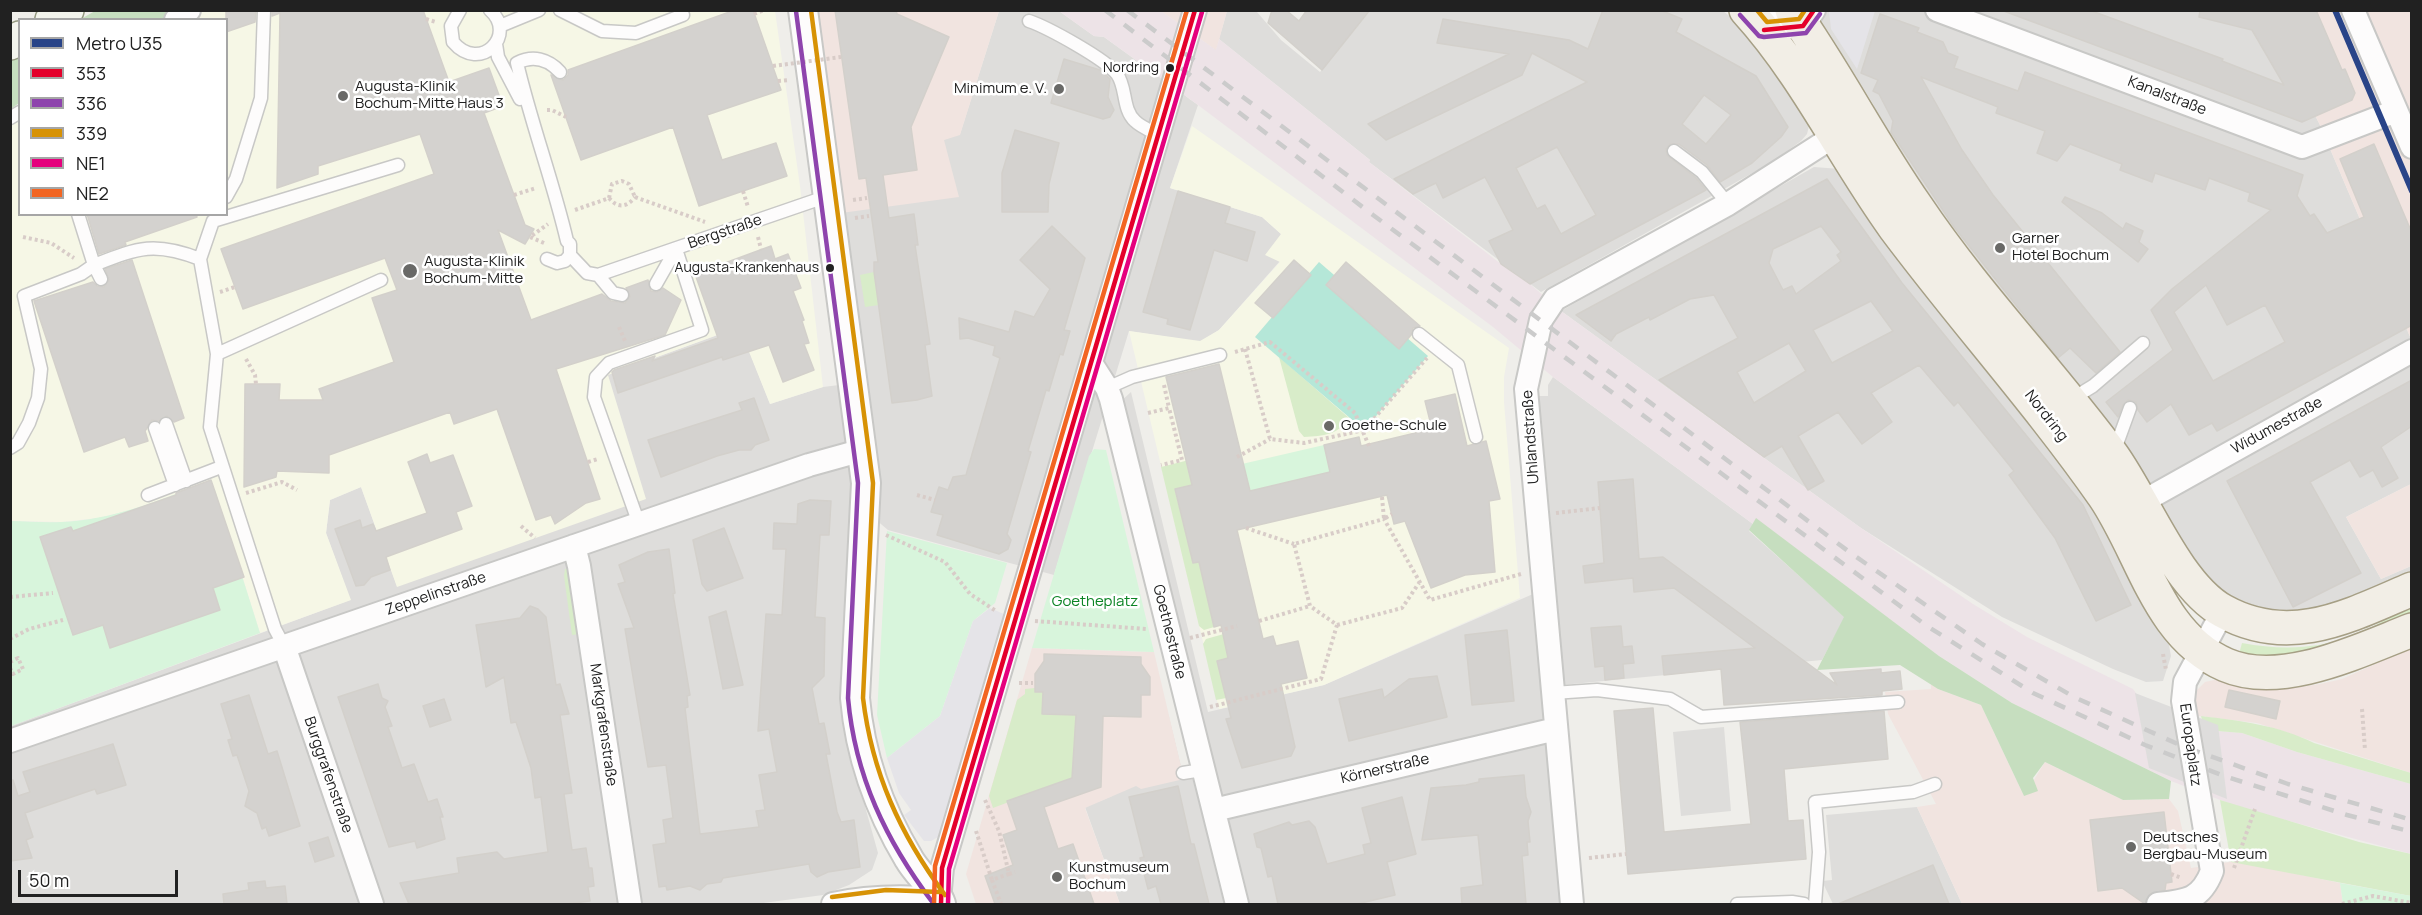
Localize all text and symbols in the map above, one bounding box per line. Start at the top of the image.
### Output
legend [18,18,228,216]
text: Metro U35 [76,31,162,55]
place label: Nordring [1103,60,1159,76]
text: 353 [76,61,106,85]
marker: Nordring [1164,62,1176,74]
street label: Kanalstraße [2125,73,2209,119]
place label: Augusta-Klinik Bochum-Mitte Haus 3 [355,78,504,113]
place label: Minimum e. V. [954,80,1047,98]
marker: Minimum e. V. [1052,82,1066,96]
marker: Augusta-Klinik Bochum-Mitte Haus 3 [336,89,350,103]
text: 336 [76,91,107,115]
text: 339 [76,121,107,145]
text: NE1 [76,151,106,175]
text: NE2 [76,181,109,205]
street label: Bergstraße [686,211,764,253]
place label: Garner Hotel Bochum [2012,230,2109,265]
marker: Garner Hotel Bochum [1993,241,2007,255]
place label: Augusta-Klinik Bochum-Mitte [424,253,524,288]
place label: Augusta-Krankenhaus [675,260,819,276]
marker: Augusta-Klinik Bochum-Mitte [401,262,419,280]
marker: Augusta-Krankenhaus [824,262,836,274]
street label: Nordring [2020,387,2072,445]
street label: Uhlandstraße [1519,389,1543,485]
street label: Widumestraße [2228,394,2326,458]
place label: Goethe-Schule [1341,417,1447,435]
marker: Goethe-Schule [1322,419,1336,433]
street label: Zeppelinstraße [383,568,489,620]
street label: Goethestraße [1149,583,1189,681]
park label: Goetheplatz [1052,593,1138,611]
street label: Markgrafenstraße [585,663,621,787]
street label: Europaplatz [2175,702,2205,788]
street label: Burggrafenstraße [300,714,356,836]
street label: Körnerstraße [1339,750,1431,788]
place label: Deutsches Bergbau-Museum [2143,829,2267,864]
marker: Deutsches Bergbau-Museum [2124,840,2138,854]
scale bar [21,858,182,896]
place label: Kunstmuseum Bochum [1069,859,1169,894]
text: 50 m [29,868,69,892]
marker: Kunstmuseum Bochum [1050,870,1064,884]

